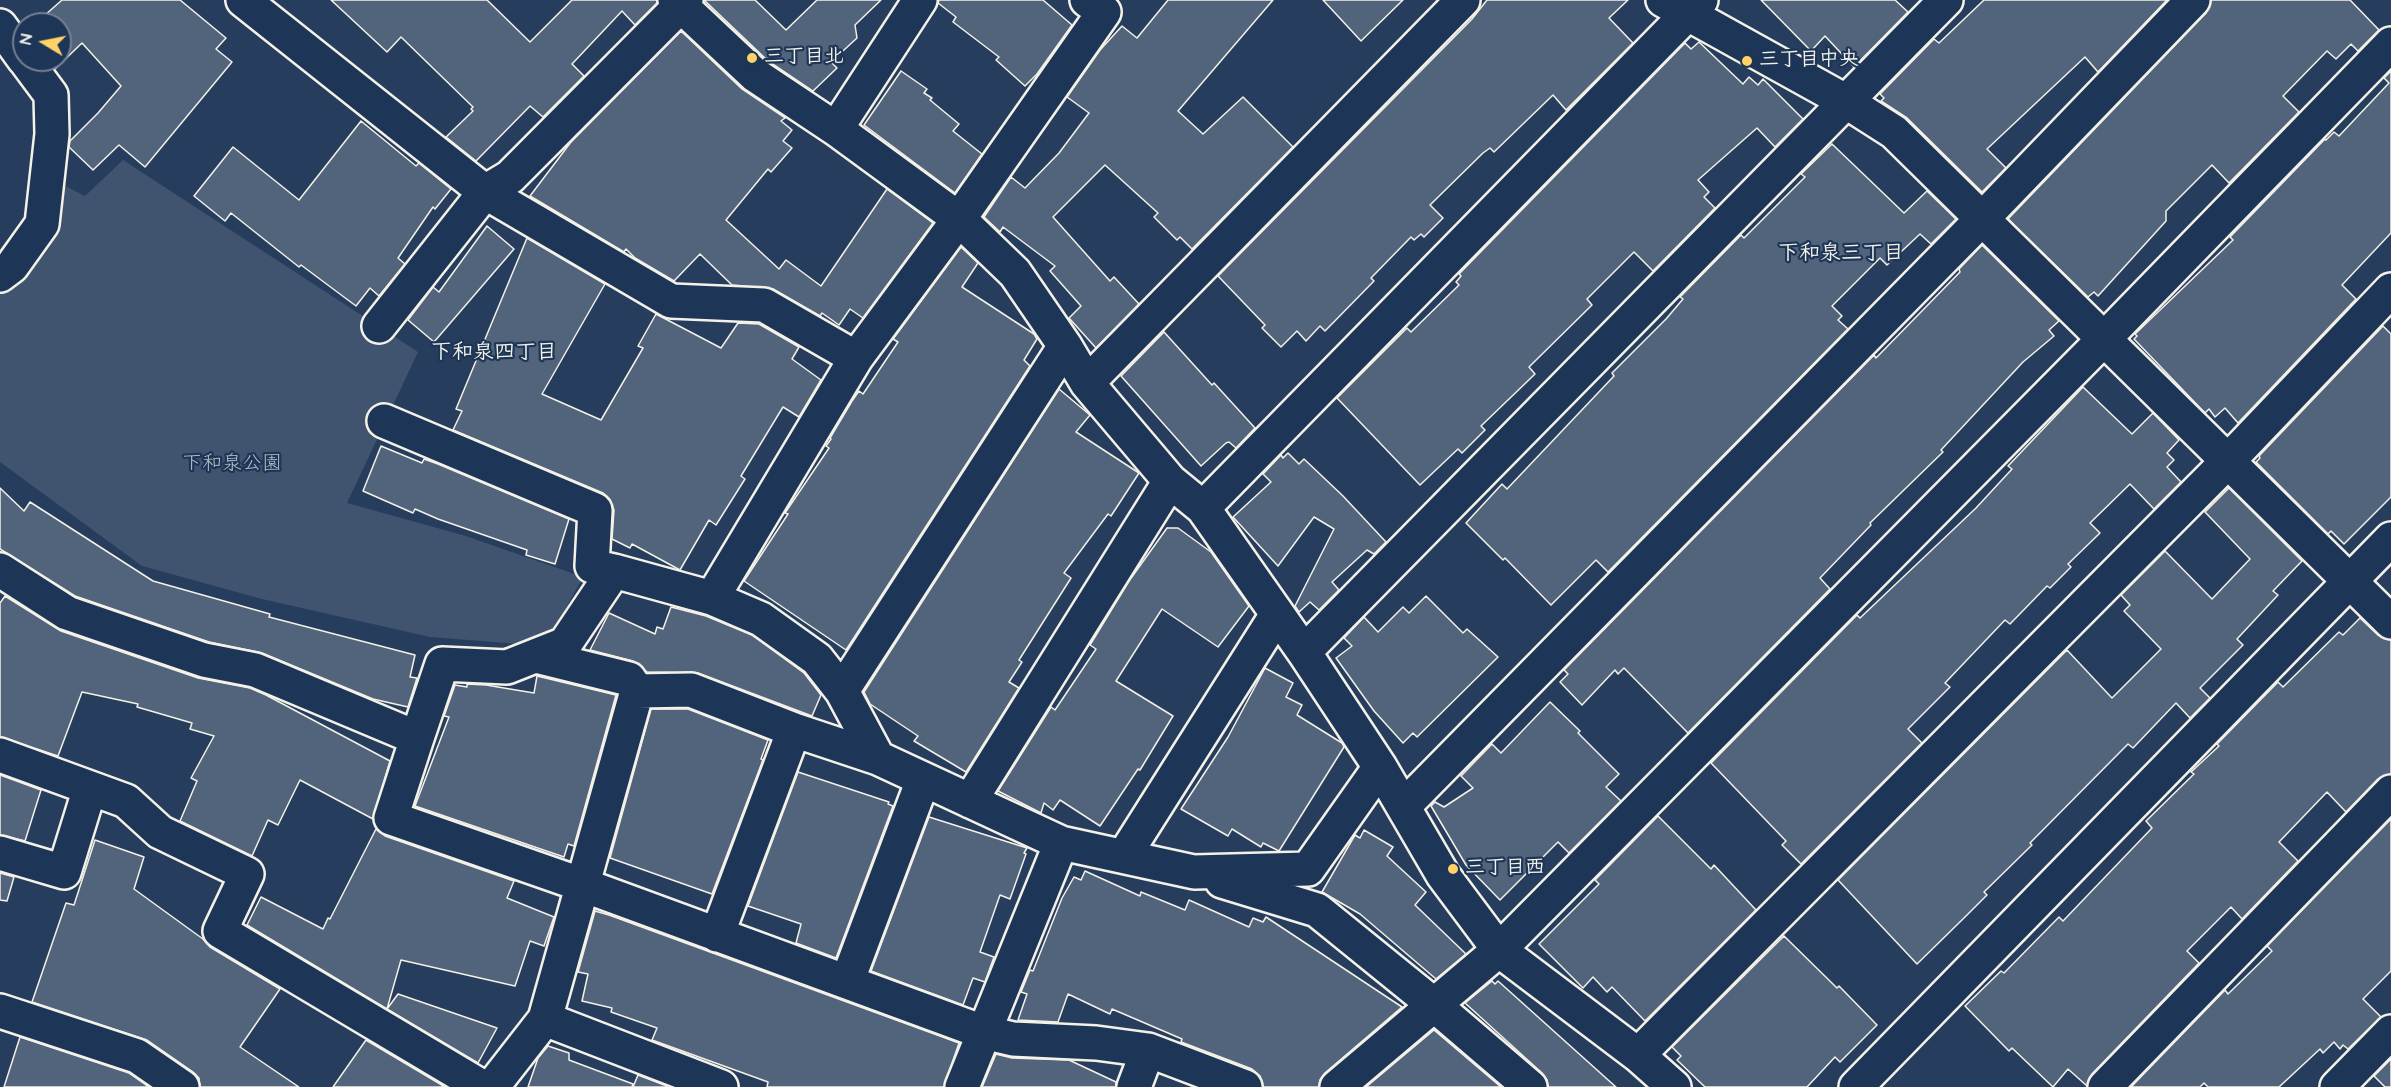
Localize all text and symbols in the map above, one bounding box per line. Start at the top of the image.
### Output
north arrow [12,12,72,72]
text: N [15,32,38,46]
place label: 三丁目北 [764,46,844,70]
place label: 三丁目中央 [1759,49,1859,73]
marker: 三丁目北 [745,51,759,65]
marker: 三丁目中央 [1740,54,1754,68]
district label: 下和泉三丁目 [1778,242,1904,268]
district label: 下和泉四丁目 [431,341,557,367]
park label: 下和泉公園 [182,453,282,477]
place label: 三丁目西 [1465,857,1545,881]
marker: 三丁目西 [1446,862,1460,876]

